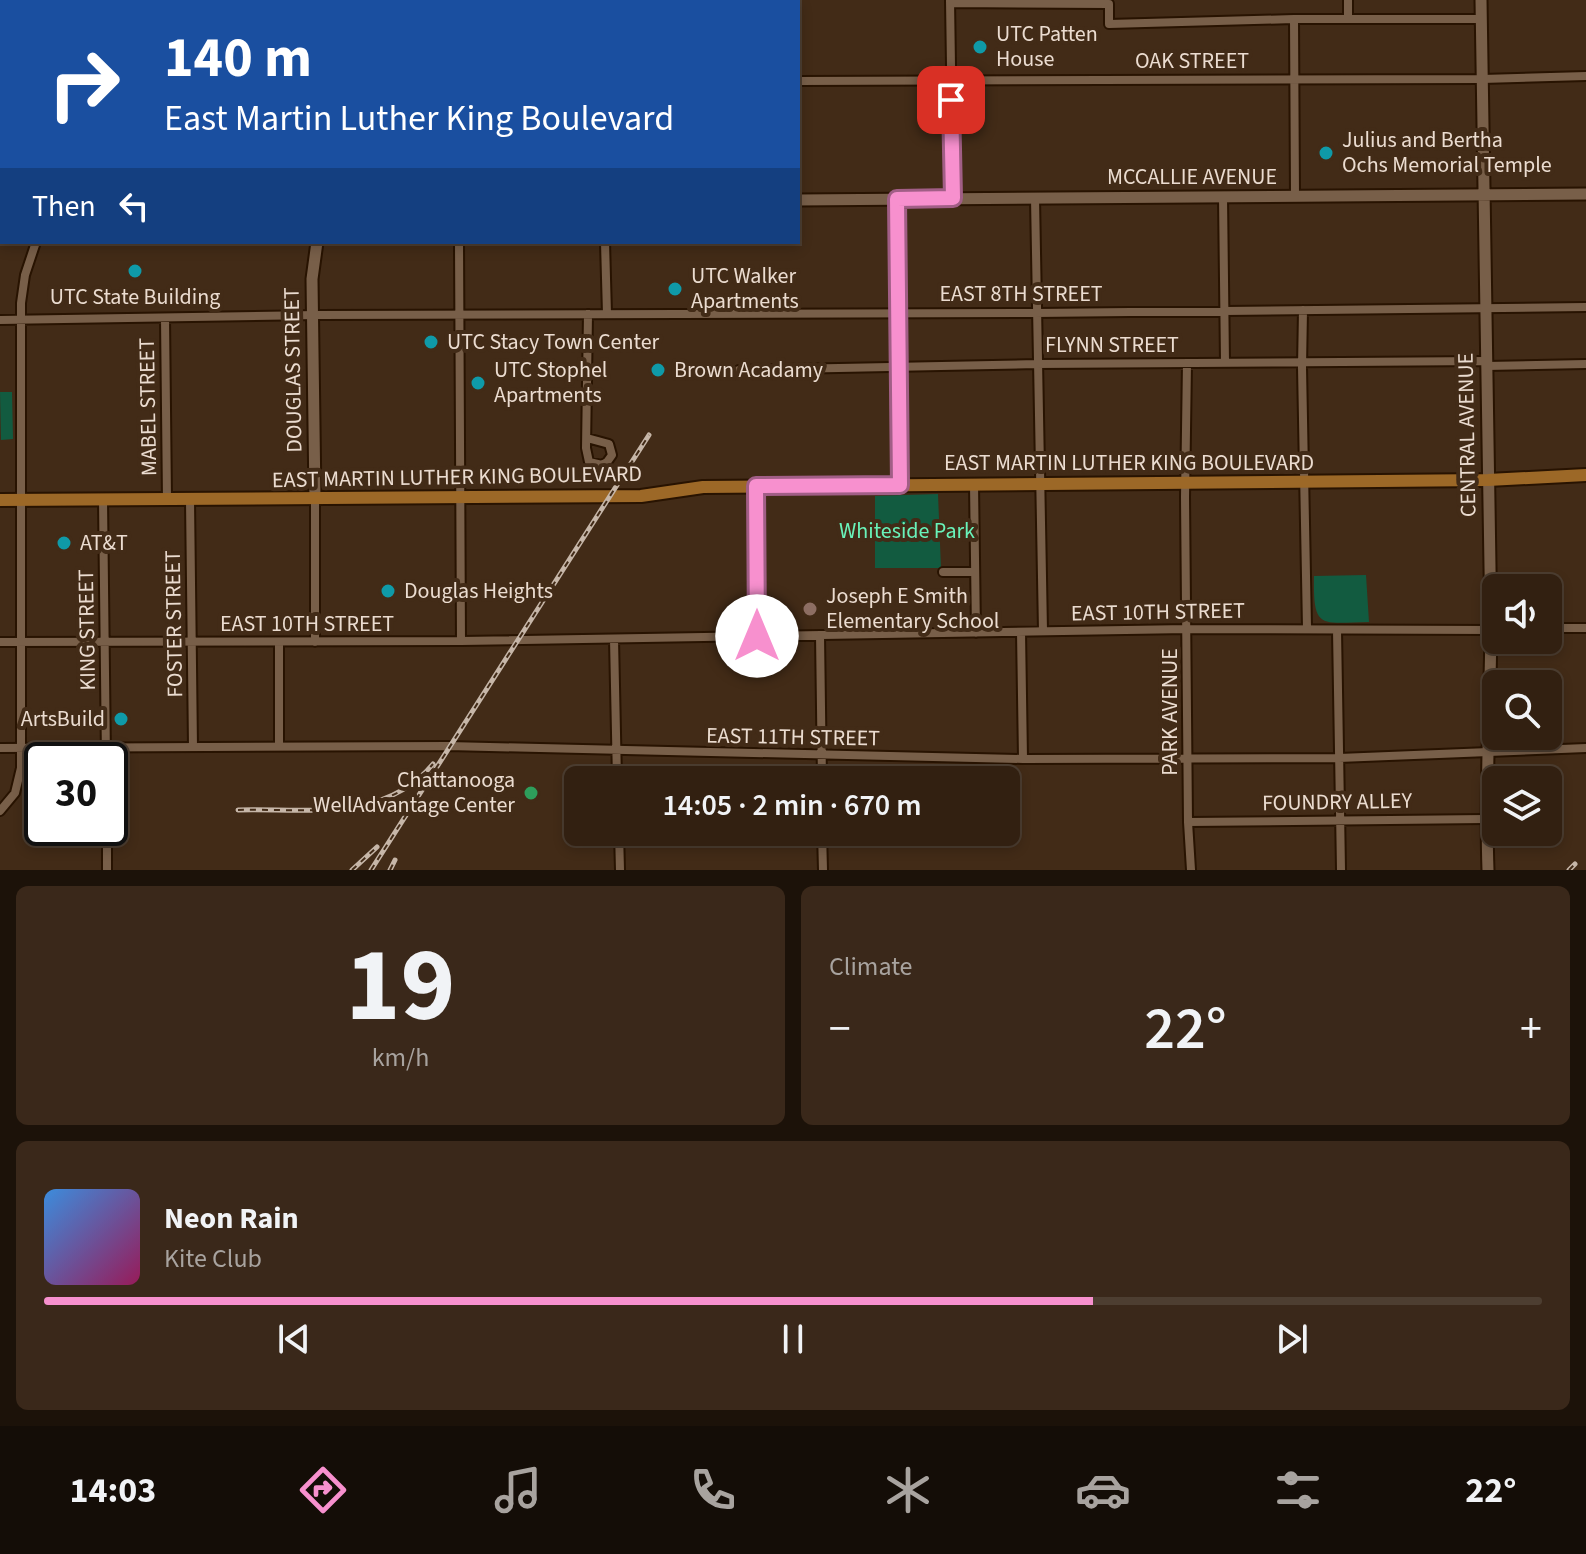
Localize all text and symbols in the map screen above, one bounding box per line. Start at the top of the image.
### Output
place label: UTC Patten House [996,18,1098,75]
text: 140 m [164,19,312,98]
icon: right [32,32,136,136]
marker: UTC Patten House [971,38,989,56]
street label: OAK STREET [1135,45,1249,77]
pin [917,66,985,134]
icon: arrive [929,78,973,122]
text: East Martin Luther King Boulevard [164,93,674,144]
place label: Julius and Bertha Ochs Memorial Temple [1342,124,1552,181]
marker: Julius and Bertha Ochs Memorial Temple [1317,144,1335,162]
street label: MCCALLIE AVENUE [1107,161,1277,193]
icon: left [112,184,156,228]
text: Then [32,185,96,228]
place label: UTC Walker Apartments [691,260,799,317]
marker: UTC State Building [126,262,144,280]
street label: EAST 8TH STREET [939,278,1103,310]
marker: UTC Walker Apartments [666,280,684,298]
place label: UTC State Building [50,281,220,313]
street label: DOUGLAS STREET [276,287,310,453]
place label: UTC Stacy Town Center [447,326,660,358]
street label: FLYNN STREET [1045,329,1179,361]
marker: UTC Stacy Town Center [422,333,440,351]
street label: MABEL STREET [131,337,165,476]
street label: CENTRAL AVENUE [1450,353,1484,517]
place label: UTC Stophel Apartments [494,354,607,411]
place label: Brown Acadamy [674,354,824,386]
marker: Brown Acadamy [649,361,667,379]
marker: UTC Stophel Apartments [469,374,487,392]
street label: EAST MARTIN LUTHER KING BOULEVARD [944,447,1314,479]
street label: EAST MARTIN LUTHER KING BOULEVARD [272,458,642,496]
park label: Whiteside Park [839,515,975,547]
place label: AT&T [80,527,128,559]
marker: AT&T [55,534,73,552]
street label: FOSTER STREET [157,550,191,698]
street label: KING STREET [70,569,104,691]
map controls [1482,574,1562,846]
button: sound [1482,574,1562,654]
place label: Douglas Heights [404,575,553,607]
place label: Joseph E Smith Elementary School [826,580,999,637]
marker: Douglas Heights [379,582,397,600]
position arrow [715,594,799,678]
street label: EAST 10TH STREET [1071,594,1245,630]
marker: Joseph E Smith Elementary School [801,600,819,618]
street label: EAST 10TH STREET [220,608,394,640]
street label: PARK AVENUE [1154,648,1186,776]
button: search [1482,670,1562,750]
place label: ArtsBuild [21,703,105,735]
marker: ArtsBuild [112,710,130,728]
street label: EAST 11TH STREET [706,719,880,755]
speed limit sign: 30 [24,742,128,846]
place label: Chattanooga WellAdvantage Center [313,764,515,821]
button: layers [1482,766,1562,846]
marker: Chattanooga WellAdvantage Center [522,784,540,802]
text: 14:05 · 2 min · 670 m [662,784,922,827]
street label: FOUNDRY ALLEY [1262,785,1413,819]
text: 19 [346,913,455,1061]
text: Climate [829,948,913,985]
text: 22° [1144,987,1227,1072]
text: − [829,998,851,1061]
text: + [1520,998,1542,1061]
text: km/h [372,1039,429,1076]
text: Neon Rain [164,1197,299,1240]
text: Kite Club [164,1240,262,1277]
icon: previous [272,1317,316,1361]
icon: pause [771,1317,815,1361]
icon: next [1270,1317,1314,1361]
icon: directions [295,1462,351,1518]
icon: music [490,1462,546,1518]
icon: phone [685,1462,741,1518]
icon: climate [880,1462,936,1518]
icon: car [1075,1462,1131,1518]
icon: filters [1270,1462,1326,1518]
text: 14:03 [70,1465,156,1516]
text: 22° [1465,1465,1517,1516]

